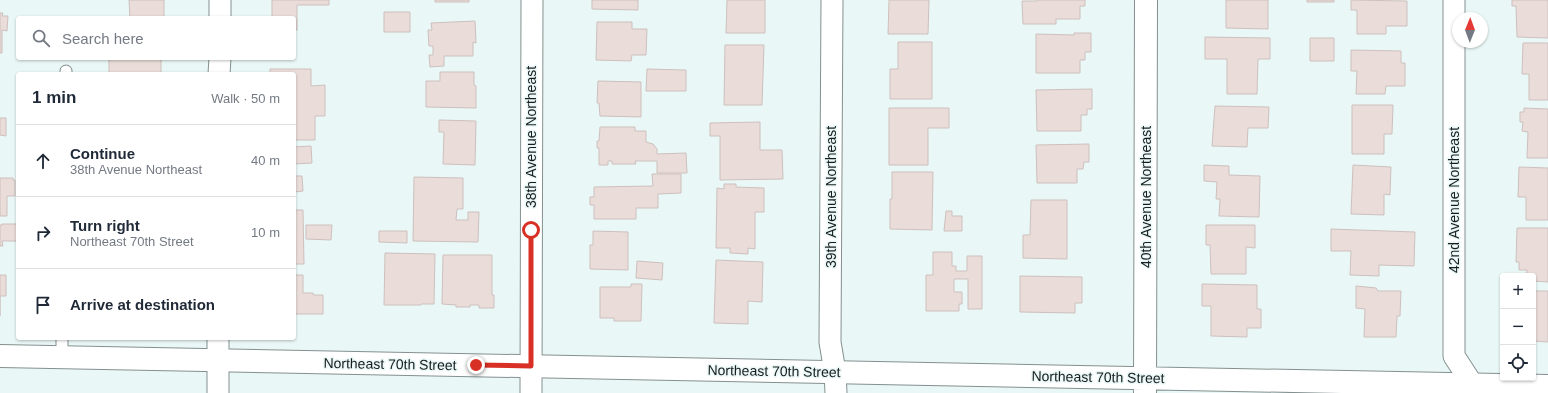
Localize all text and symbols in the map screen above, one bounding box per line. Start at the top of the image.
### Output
north arrow [1452,12,1488,48]
search box [16,16,296,60]
icon: search [30,27,52,49]
text: Search here [62,30,144,47]
street label: 38th Avenue Northeast [523,66,539,208]
text: 1 min [32,88,76,107]
text: Walk · 50 m [211,91,280,106]
street label: 39th Avenue Northeast [823,126,839,268]
street label: 40th Avenue Northeast [1138,126,1154,268]
street label: 42nd Avenue Northeast [1446,127,1462,273]
text: Continue [70,145,135,162]
icon: ahead [32,150,54,172]
text: 40 m [251,153,280,168]
text: 38th Avenue Northeast [70,162,202,177]
text: Turn right [70,217,140,234]
route start [522,221,540,239]
icon: right [32,222,54,244]
text: 10 m [251,225,280,240]
text: Northeast 70th Street [70,234,194,249]
map controls [1500,273,1536,381]
button: + [1500,273,1536,309]
icon: arrive [32,294,54,316]
text: Arrive at destination [70,296,215,313]
button: − [1500,309,1536,345]
button: locate [1500,345,1536,381]
street label: Northeast 70th Street [323,355,457,373]
route end [467,356,485,374]
street label: Northeast 70th Street [707,362,841,380]
street label: Northeast 70th Street [1031,368,1165,386]

